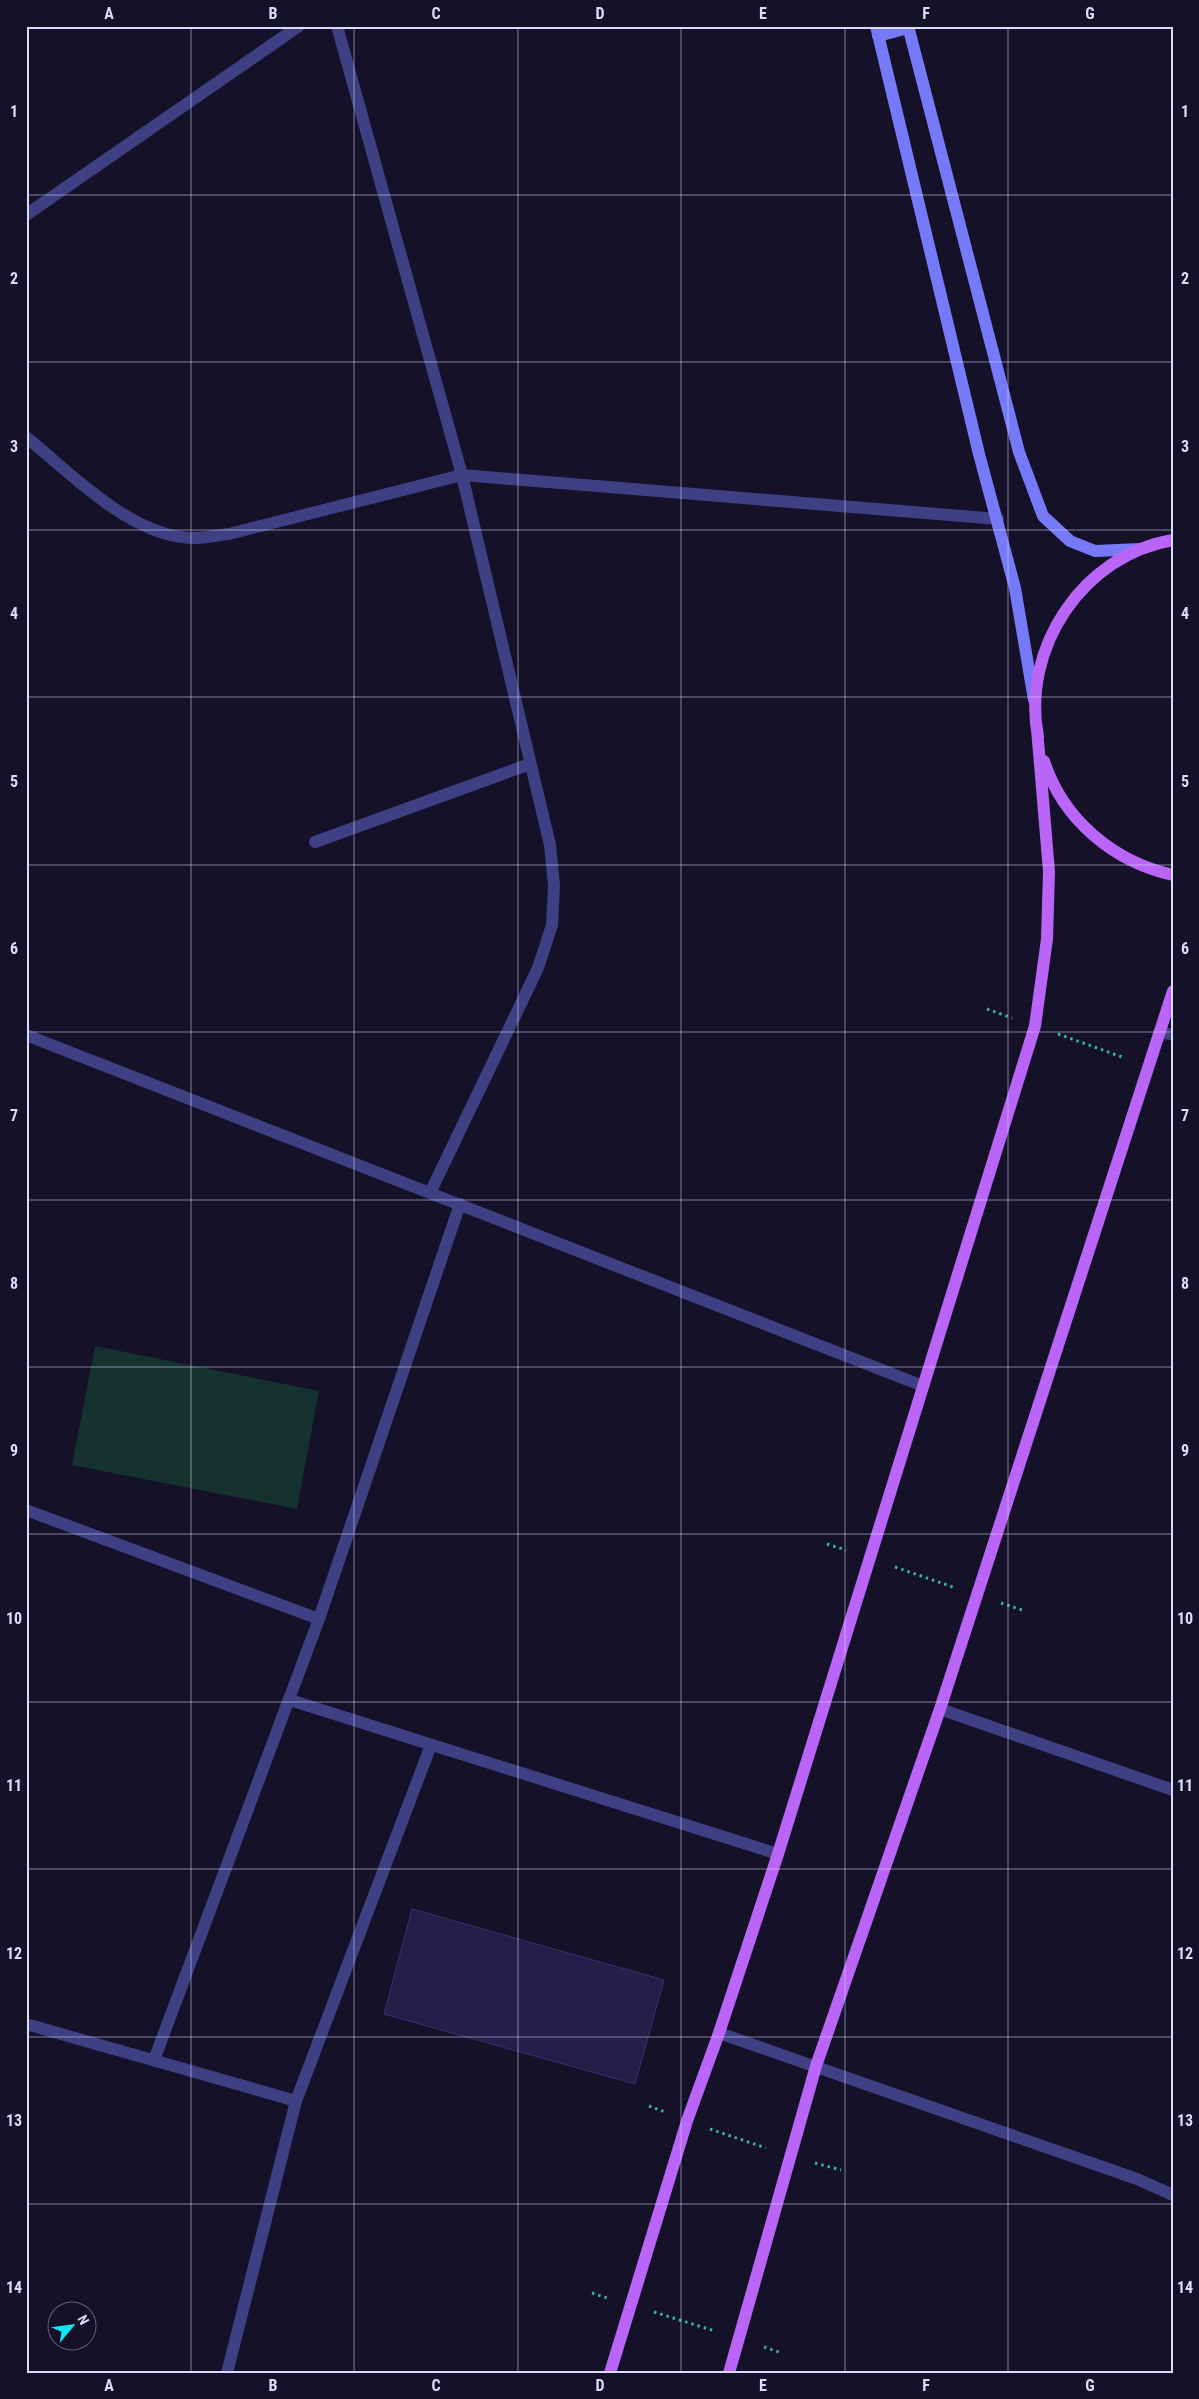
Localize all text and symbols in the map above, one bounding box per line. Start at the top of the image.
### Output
text: A [104,4,114,23]
text: B [269,4,278,23]
text: C [431,4,441,23]
text: D [595,4,605,23]
text: E [759,4,767,23]
text: F [922,4,930,23]
text: G [1085,4,1095,23]
text: 1 [10,102,18,121]
text: 1 [1181,102,1189,121]
text: 2 [10,269,18,288]
text: 2 [1181,269,1189,288]
text: 3 [10,437,18,456]
text: 3 [1181,437,1189,456]
text: 4 [10,604,18,623]
text: 4 [1181,604,1189,623]
text: 5 [10,772,18,791]
text: 5 [1181,772,1189,791]
text: 6 [10,939,18,958]
text: 6 [1181,939,1189,958]
text: 7 [10,1106,18,1125]
text: 7 [1181,1106,1189,1125]
text: 8 [10,1274,18,1293]
text: 8 [1181,1274,1189,1293]
text: 9 [10,1441,18,1460]
text: 9 [1181,1441,1189,1460]
text: 10 [6,1609,22,1628]
text: 10 [1177,1609,1193,1628]
text: 11 [6,1776,22,1795]
text: 11 [1177,1776,1193,1795]
text: 12 [6,1944,22,1963]
text: 12 [1177,1944,1193,1963]
text: 13 [6,2111,22,2130]
text: 13 [1177,2111,1193,2130]
text: 14 [6,2278,22,2297]
text: 14 [1177,2278,1193,2297]
north arrow [48,2302,98,2352]
text: N [74,2312,92,2327]
text: A [104,2376,114,2395]
text: B [269,2376,278,2395]
text: C [431,2376,441,2395]
text: D [595,2376,605,2395]
text: E [759,2376,767,2395]
text: F [922,2376,930,2395]
text: G [1085,2376,1095,2395]

